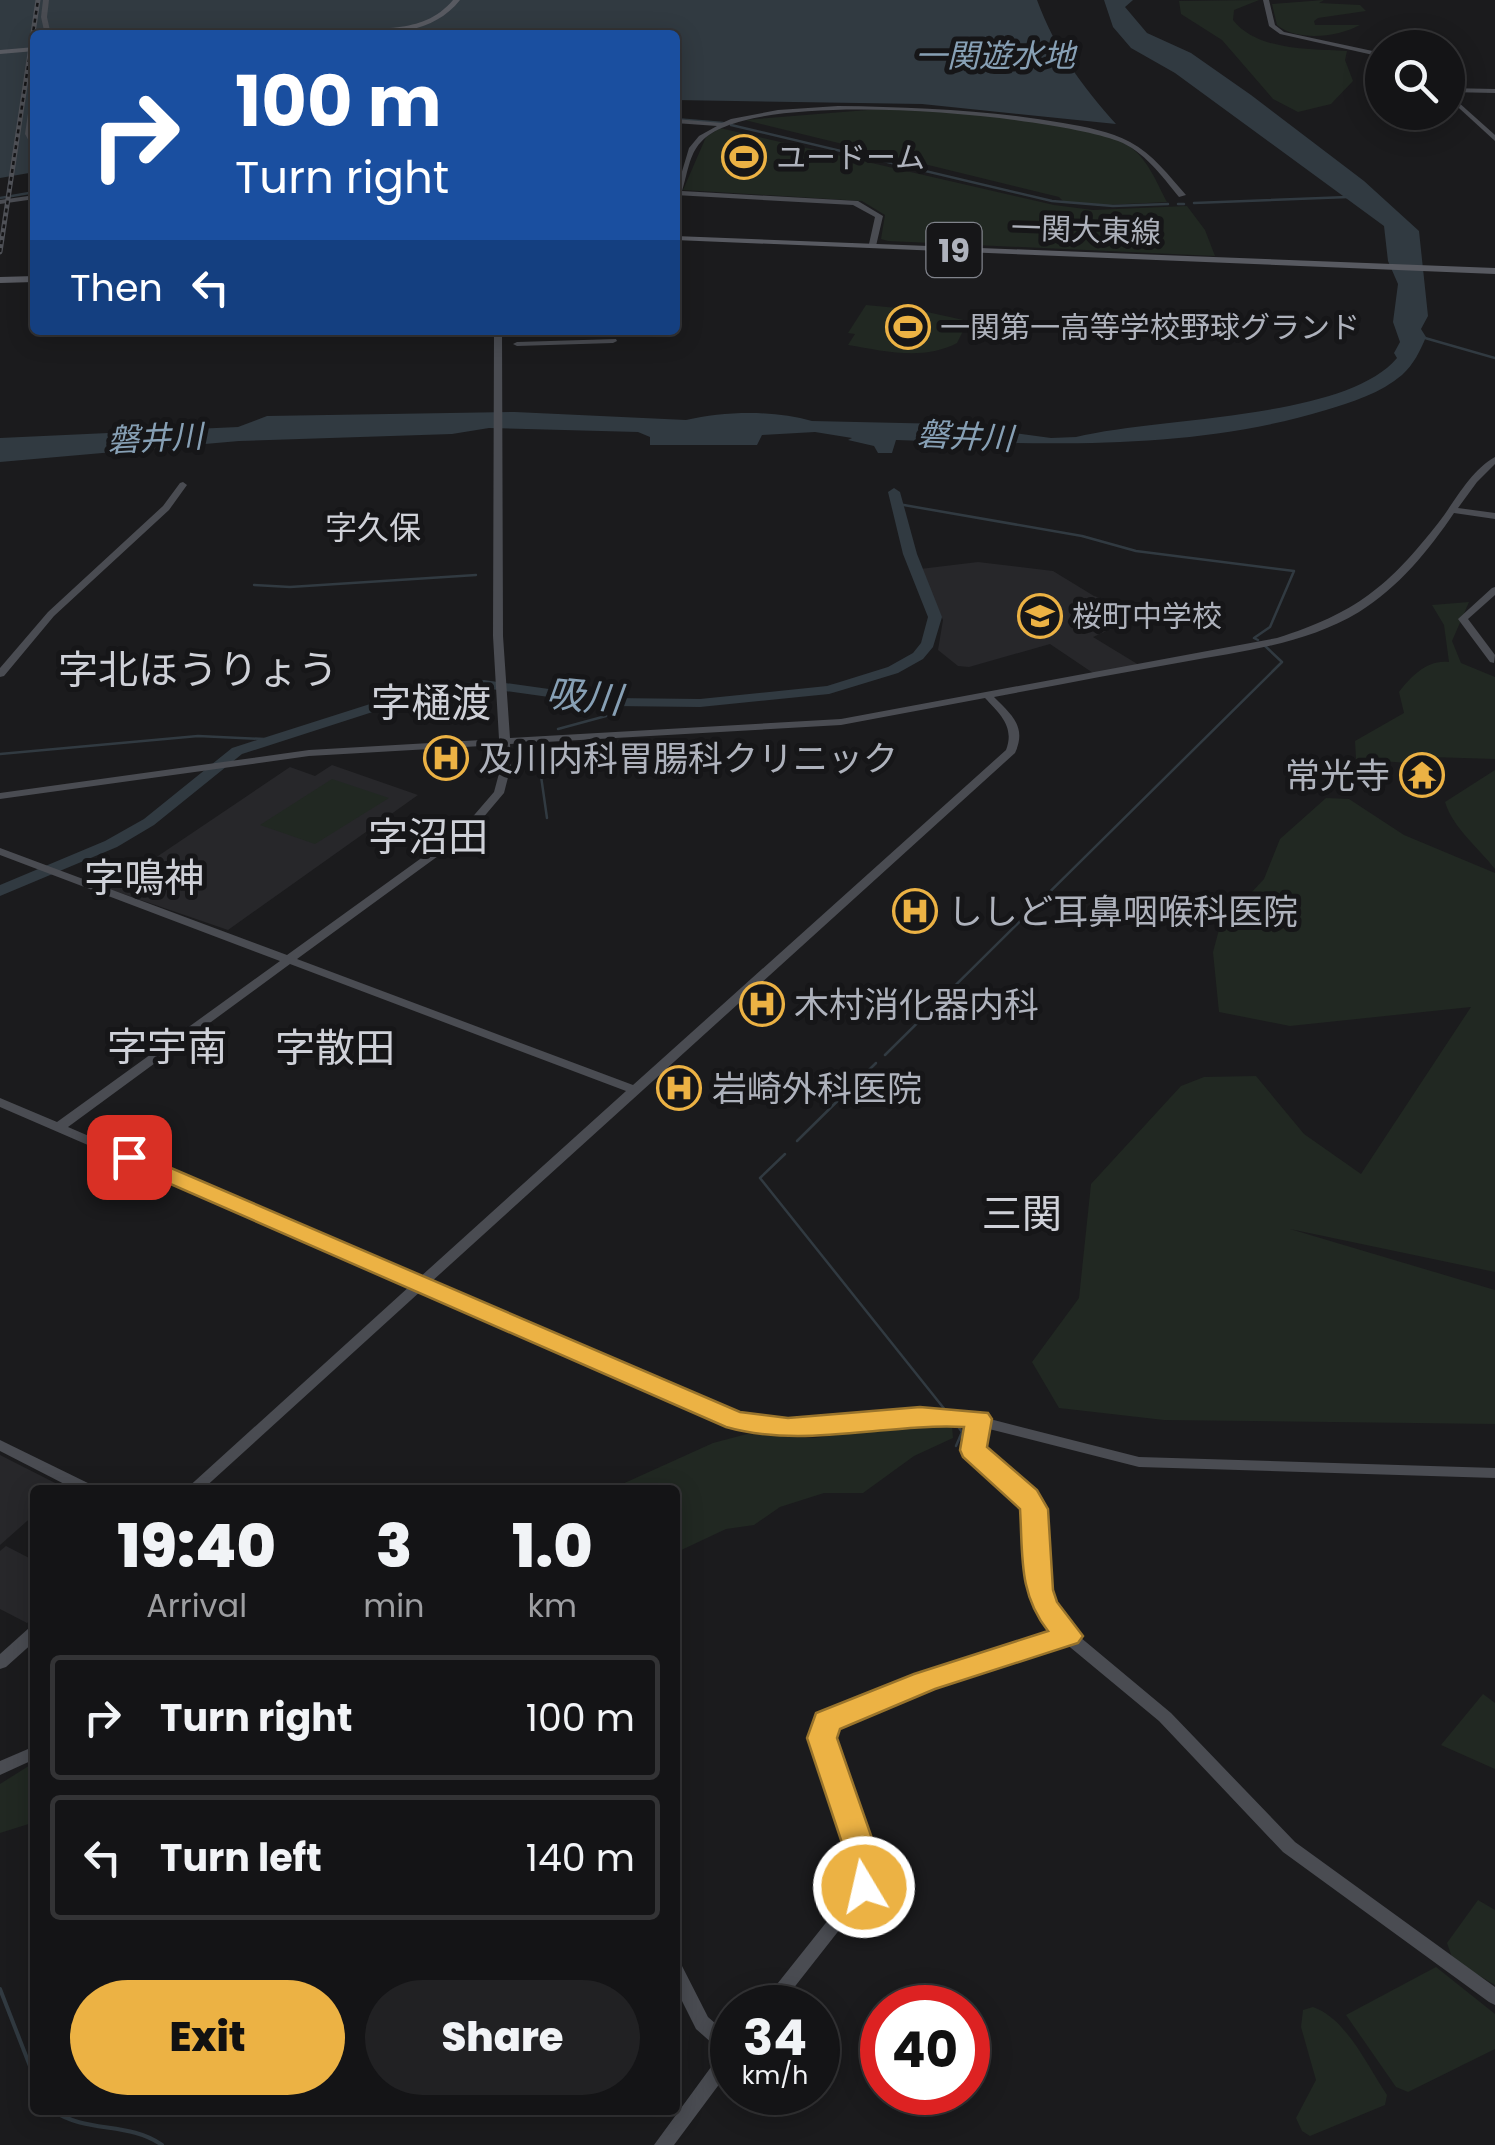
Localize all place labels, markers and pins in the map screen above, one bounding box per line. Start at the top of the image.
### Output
sports icon: ユードーム [721,134,767,180]
place label: ユードーム [776,136,925,179]
sports icon: 一関第一高等学校野球グランド [885,304,931,350]
place label: 一関第一高等学校野球グランド [940,306,1360,349]
school or university icon: 桜町中学校 [1017,593,1063,639]
place label: 桜町中学校 [1072,595,1222,638]
place label: 及川内科胃腸科クリニック [478,734,898,783]
hospital icon: 及川内科胃腸科クリニック [423,735,469,781]
place label: 常光寺 [1285,751,1390,800]
temple icon: 常光寺 [1399,752,1445,798]
place label: ししど耳鼻咽喉科医院 [948,887,1298,936]
hospital icon: ししど耳鼻咽喉科医院 [892,888,938,934]
place label: 木村消化器内科 [794,980,1039,1029]
hospital icon: 木村消化器内科 [739,981,785,1027]
place label: 岩崎外科医院 [712,1064,922,1113]
hospital icon: 岩崎外科医院 [656,1065,702,1111]
pin [87,1115,172,1200]

